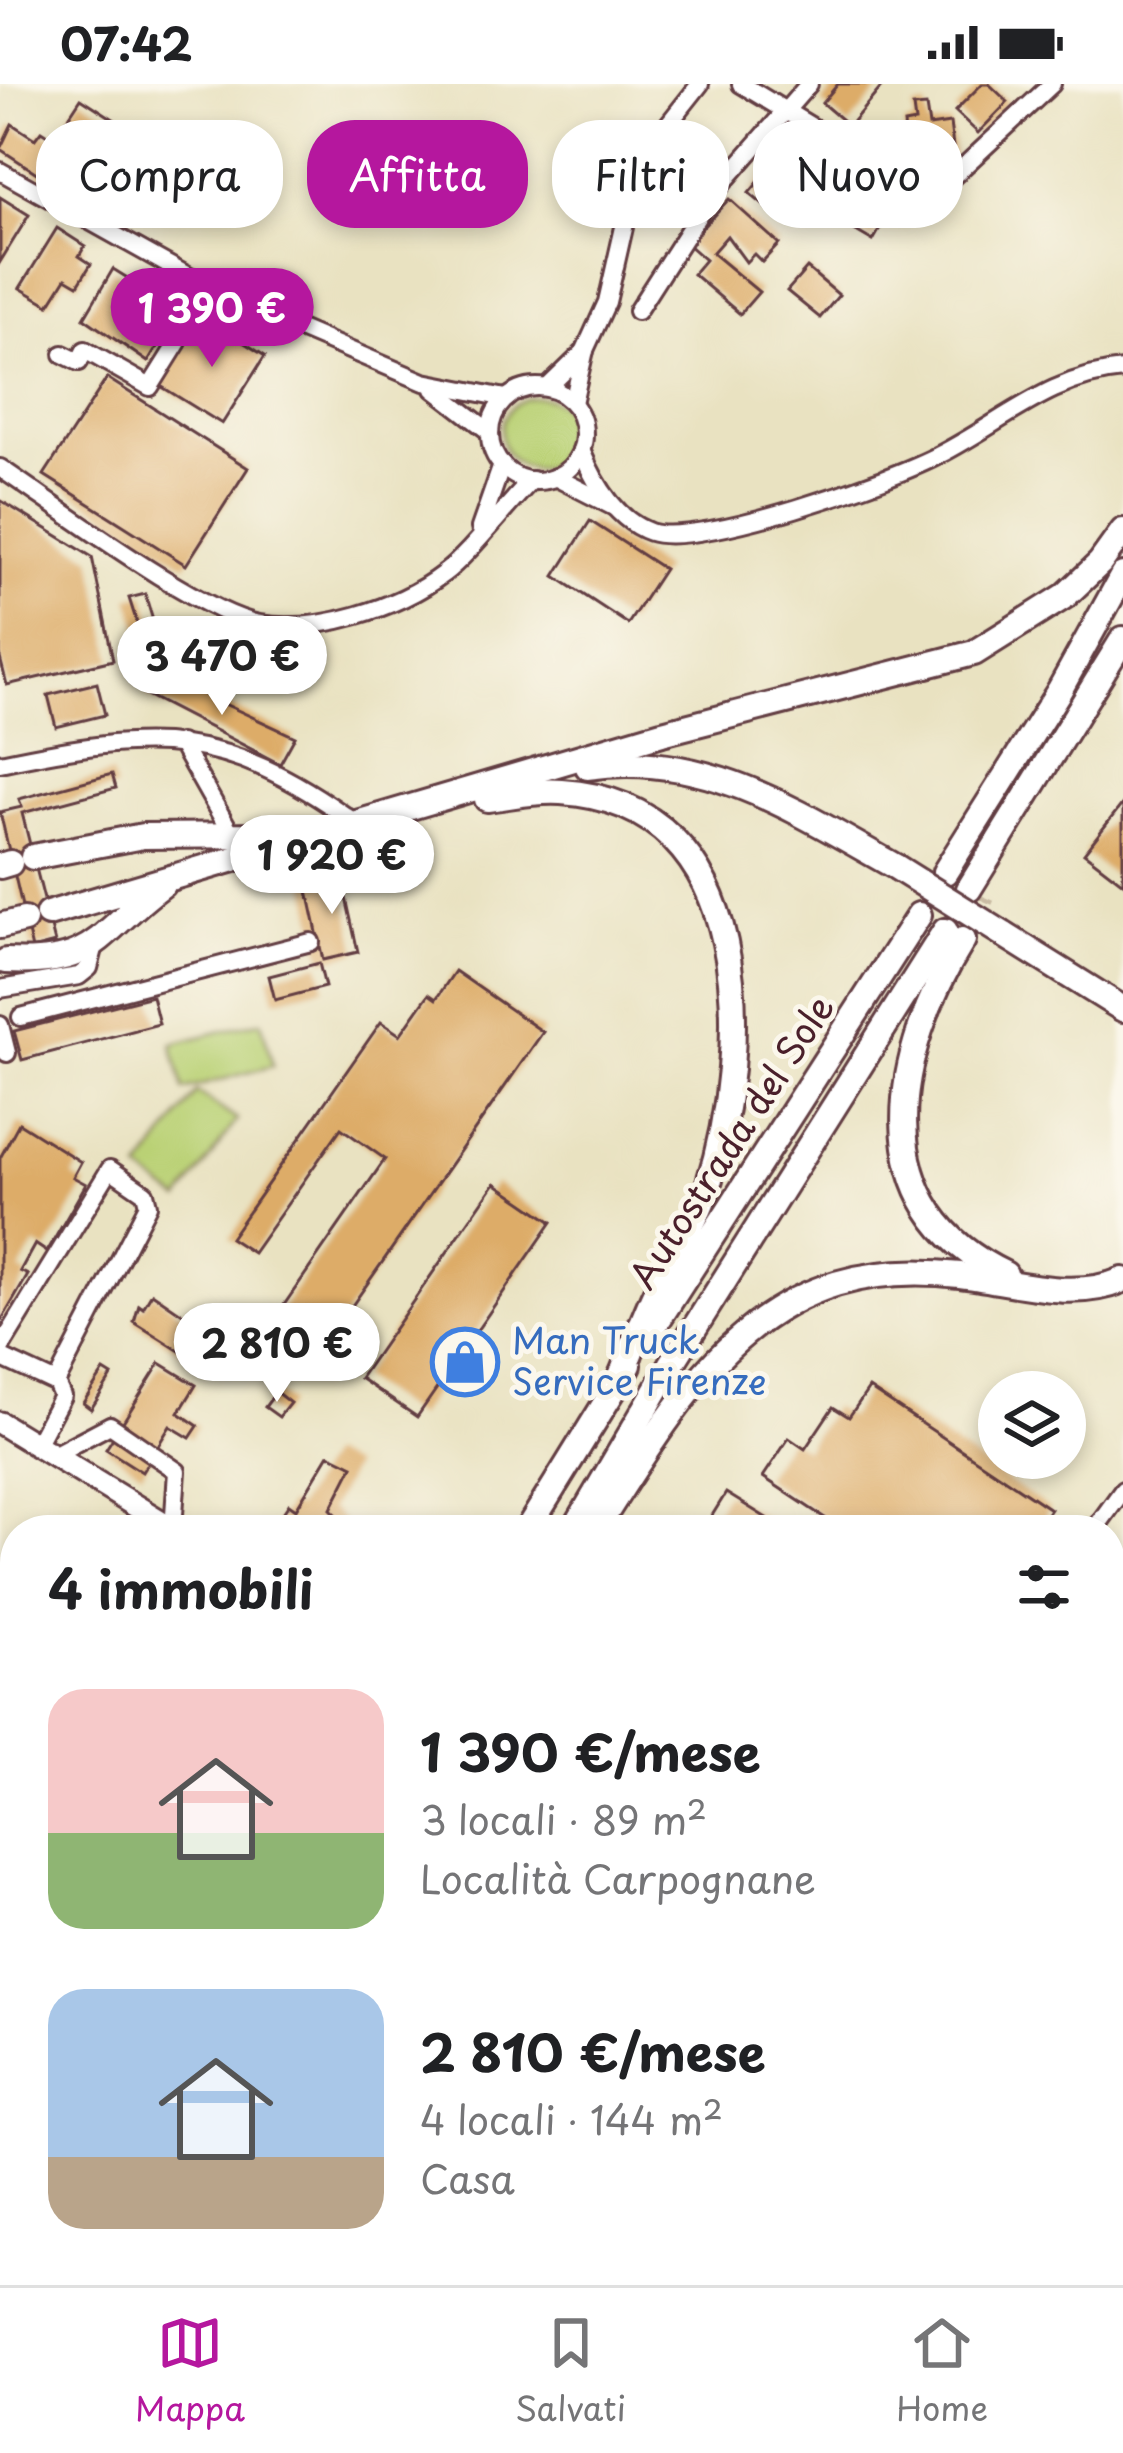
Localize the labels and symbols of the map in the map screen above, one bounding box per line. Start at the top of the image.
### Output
pin: 1 390 € [101,268,323,370]
pin: 3 470 € [111,616,333,718]
pin: 1 920 € [221,815,443,917]
street label: Autostrada del Sole [615,983,846,1299]
pin: 2 810 € [166,1303,388,1405]
place label: Man Truck Service Firenze [512,1312,766,1407]
shop icon: Man Truck Service Firenze [430,1327,500,1397]

